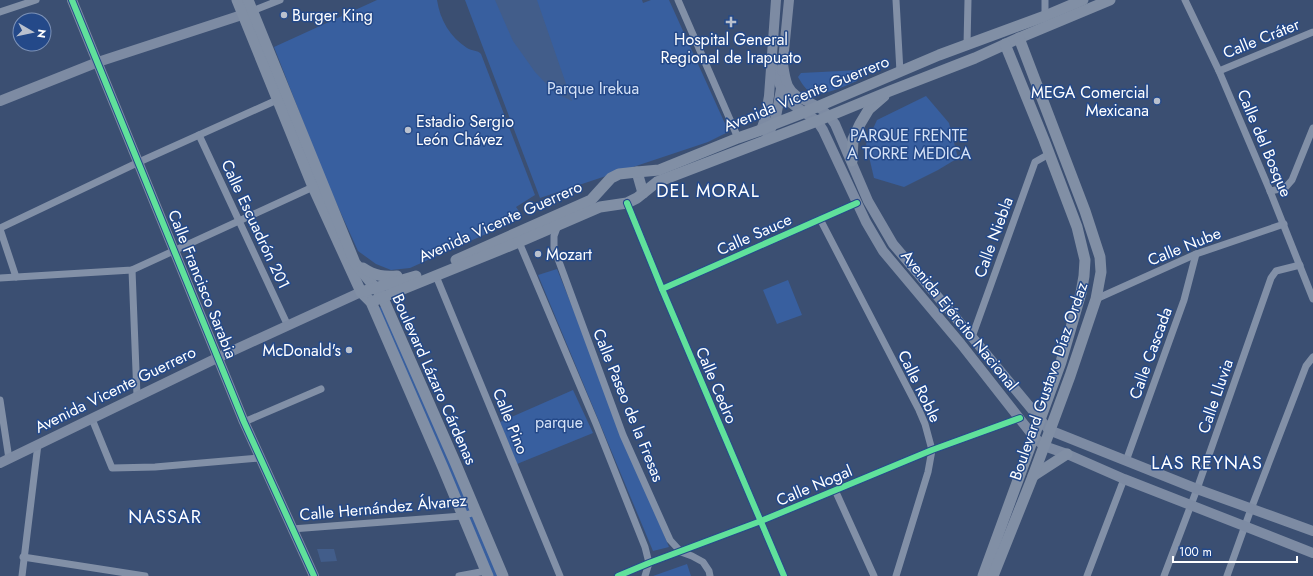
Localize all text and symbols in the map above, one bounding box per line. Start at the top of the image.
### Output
place label: Burger King [292,4,373,27]
marker: Burger King [279,10,289,20]
north arrow [12,12,52,52]
street label: Calle Cráter [1219,12,1303,64]
marker: Hospital General Regional de Irapuato [725,16,737,28]
text: N [33,28,50,39]
place label: Hospital General Regional de Irapuato [661,28,802,69]
street label: Avenida Vicente Guerrero [720,50,893,137]
park label: Parque Irekua [547,77,639,100]
place label: MEGA Comercial Mexicana [1031,81,1149,122]
street label: Calle del Bosque [1232,86,1298,201]
marker: MEGA Comercial Mexicana [1152,96,1162,106]
place label: Estadio Sergio León Chávez [416,110,514,151]
park label: PARQUE FRENTE A TORRE MEDICA [847,124,971,165]
marker: Estadio Sergio León Chávez [403,125,413,135]
street label: Calle Escuadrón 201 [215,156,296,293]
street label: Avenida Vicente Guerrero [415,175,586,268]
district label: DEL MORAL [656,178,760,204]
street label: Calle Niebla [968,194,1019,281]
street label: Calle Francisco Sarabia [162,206,243,362]
street label: Calle Sauce [713,208,795,261]
street label: Calle Nube [1144,221,1224,272]
place label: Mozart [546,243,592,266]
street label: Avenida Ejército Nacional [896,245,1024,396]
marker: Mozart [533,249,543,259]
street label: Boulevard Gustavo Díaz Ordaz [1004,278,1093,483]
street label: Boulevard Lázaro Cárdenas [386,290,483,468]
street label: Calle Cascada [1123,304,1178,402]
street label: Calle Paseo de la Fresas [587,325,670,485]
place label: McDonald's [262,339,341,362]
street label: Avenida Vicente Guerrero [31,340,200,439]
street label: Calle Cedro [690,343,743,427]
marker: McDonald's [344,345,354,355]
street label: Calle Roble [892,346,947,426]
street label: Calle Lluvia [1192,356,1239,436]
street label: Calle Pino [487,385,534,458]
park label: parque [535,411,583,434]
district label: LAS REYNAS [1151,450,1263,476]
street label: Calle Nogal [773,459,856,512]
street label: Calle Hernández Álvarez [299,489,468,526]
district label: NASSAR [128,504,202,530]
scale bar [1173,538,1297,564]
text: 100 m [1179,543,1212,561]

